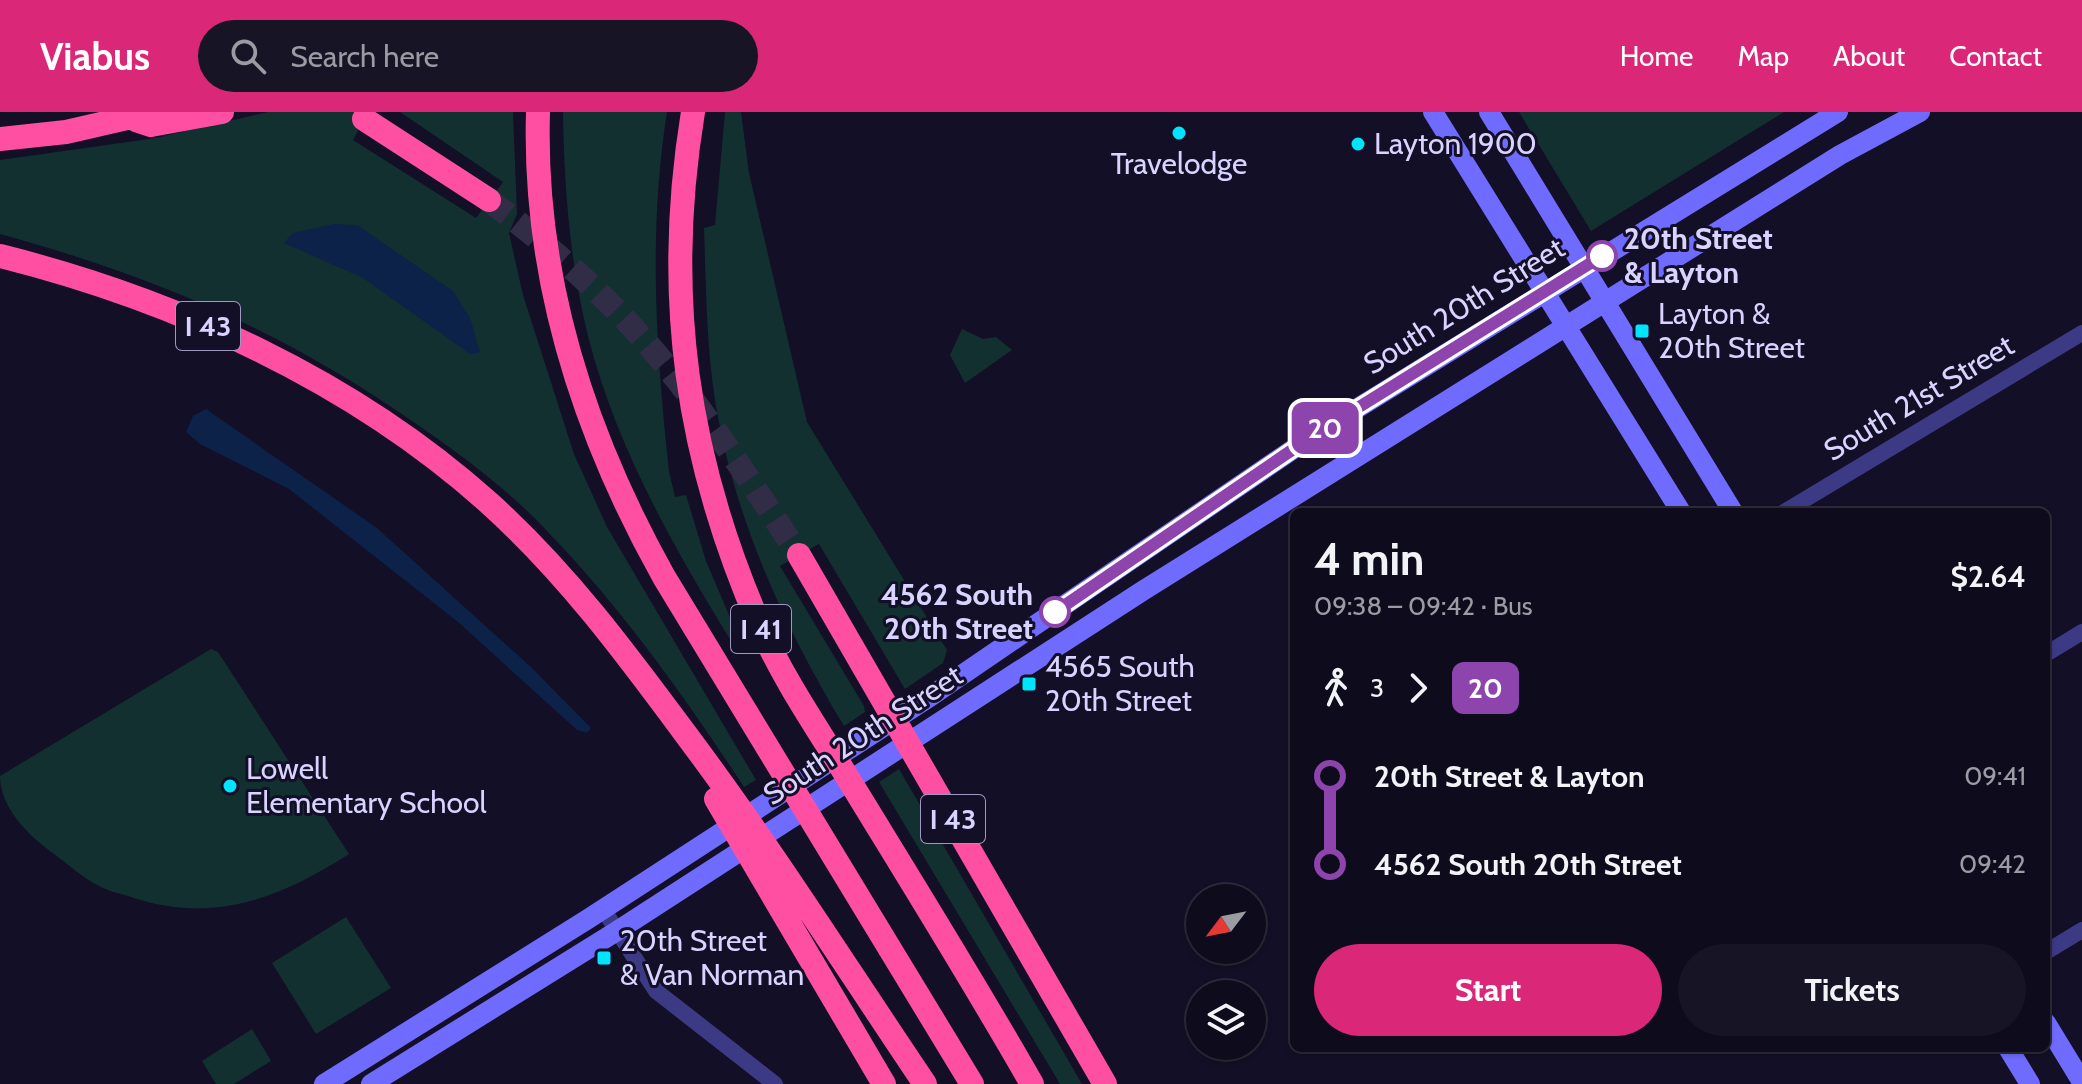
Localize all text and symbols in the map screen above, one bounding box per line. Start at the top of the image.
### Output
search box [198,20,758,92]
text: Viabus [40,33,150,80]
icon: search [226,34,270,78]
text: Search here [290,38,439,75]
text: Home [1620,39,1693,73]
text: Map [1737,39,1789,73]
text: About [1833,39,1905,73]
text: Contact [1949,39,2042,73]
marker: Travelodge [1170,124,1188,142]
place label: Layton 1900 [1374,125,1537,162]
marker: Layton 1900 [1349,135,1367,153]
place label: Travelodge [1111,145,1247,182]
place label: 20th Street & Layton [1624,220,1773,291]
street label: South 20th Street [1357,229,1571,382]
marker: 20th Street & Layton [1587,241,1617,271]
place label: Layton & 20th Street [1658,295,1805,366]
road number: I 43 [176,302,240,350]
marker: Layton & 20th Street [1633,322,1651,340]
street label: South 21st Street [1817,326,2020,469]
line badge: 20 [1289,402,1361,454]
text: 20 [1308,411,1342,445]
text: 4 min [1314,533,1424,586]
text: $2.64 [1951,558,2026,595]
place label: 4562 South 20th Street [881,576,1033,647]
text: 09:38 – 09:42 · Bus [1314,590,1533,622]
marker: 4562 South 20th Street [1040,597,1070,627]
road number: I 41 [731,605,791,653]
place label: 4565 South 20th Street [1045,648,1195,719]
street label: South 20th Street [756,656,969,813]
icon: walk [1314,666,1358,710]
icon: forward [1396,666,1440,710]
text: 20 [1468,671,1503,705]
text: 3 [1370,672,1384,704]
marker: 4565 South 20th Street [1020,675,1038,693]
place label: Lowell Elementary School [246,750,486,821]
text: 20th Street & Layton [1374,758,1645,795]
text: 09:41 [1964,760,2026,792]
marker: Lowell Elementary School [221,777,239,795]
road number: I 43 [921,795,985,843]
text: 4562 South 20th Street [1374,846,1682,883]
text: 09:42 [1959,848,2026,880]
north arrow [1186,884,1266,964]
map controls [1186,884,1266,1060]
place label: 20th Street & Van Norman [620,922,804,993]
button: Start [1314,944,1662,1036]
button: Tickets [1678,944,2026,1036]
marker: 20th Street & Van Norman [595,949,613,967]
button: layers [1186,980,1266,1060]

